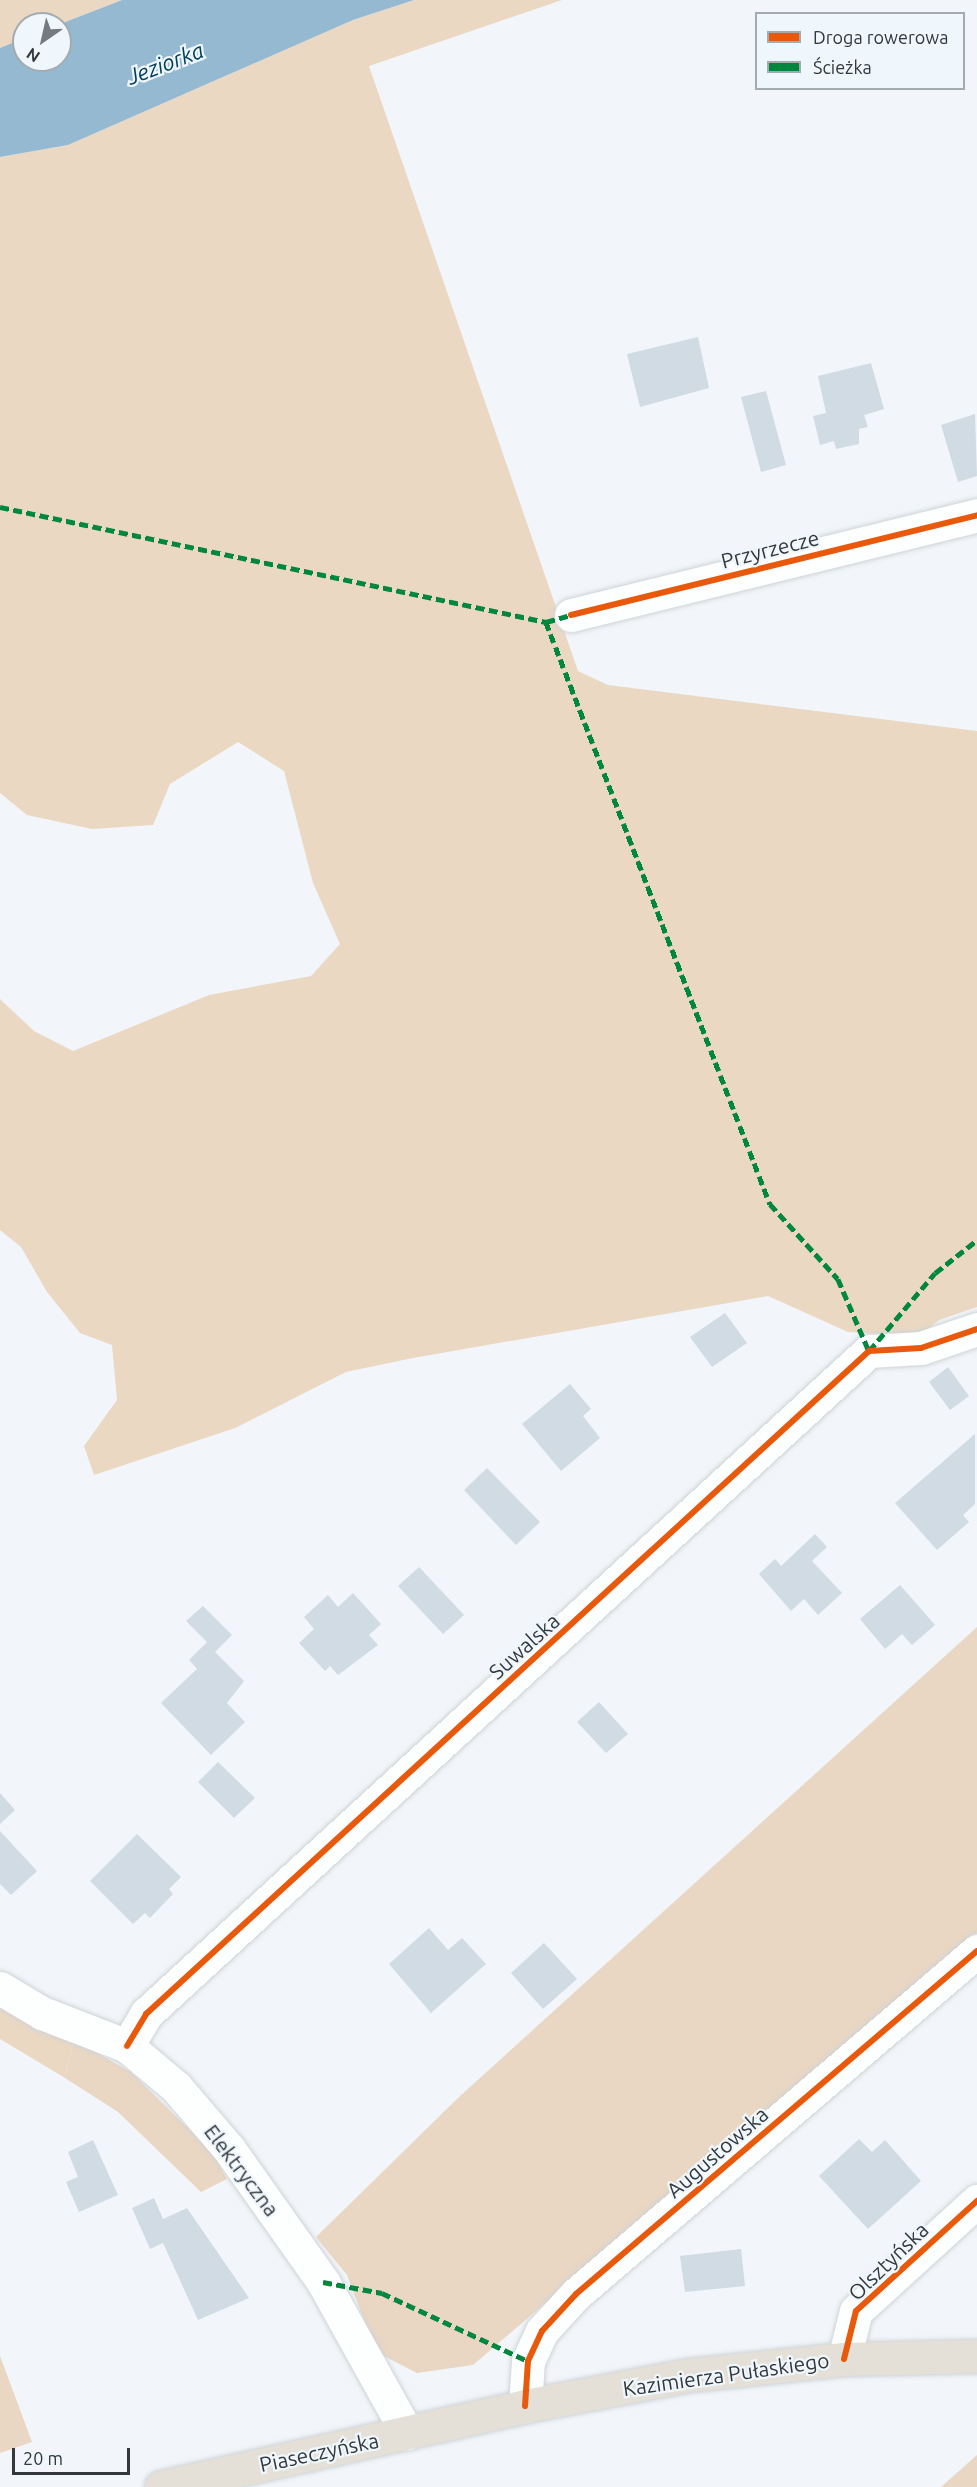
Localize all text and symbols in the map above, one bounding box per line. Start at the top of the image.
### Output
north arrow [12,12,72,72]
legend [755,12,965,90]
text: Droga rowerowa [813,27,949,47]
water label: Jeziorka [123,36,207,90]
text: N [23,44,43,66]
text: Ścieżka [813,57,872,77]
street label: Przyrzecze [718,525,822,573]
street label: Suwalska [484,1608,564,1684]
street label: Augustowska [661,2101,773,2203]
street label: Elektryczna [199,2119,285,2221]
street label: Olsztyńska [843,2217,933,2305]
street label: Kazimierza Pułaskiego [621,2347,831,2401]
street label: Piaseczyńska [257,2427,381,2477]
scale bar [15,2436,134,2474]
text: 20 m [23,2448,63,2468]

